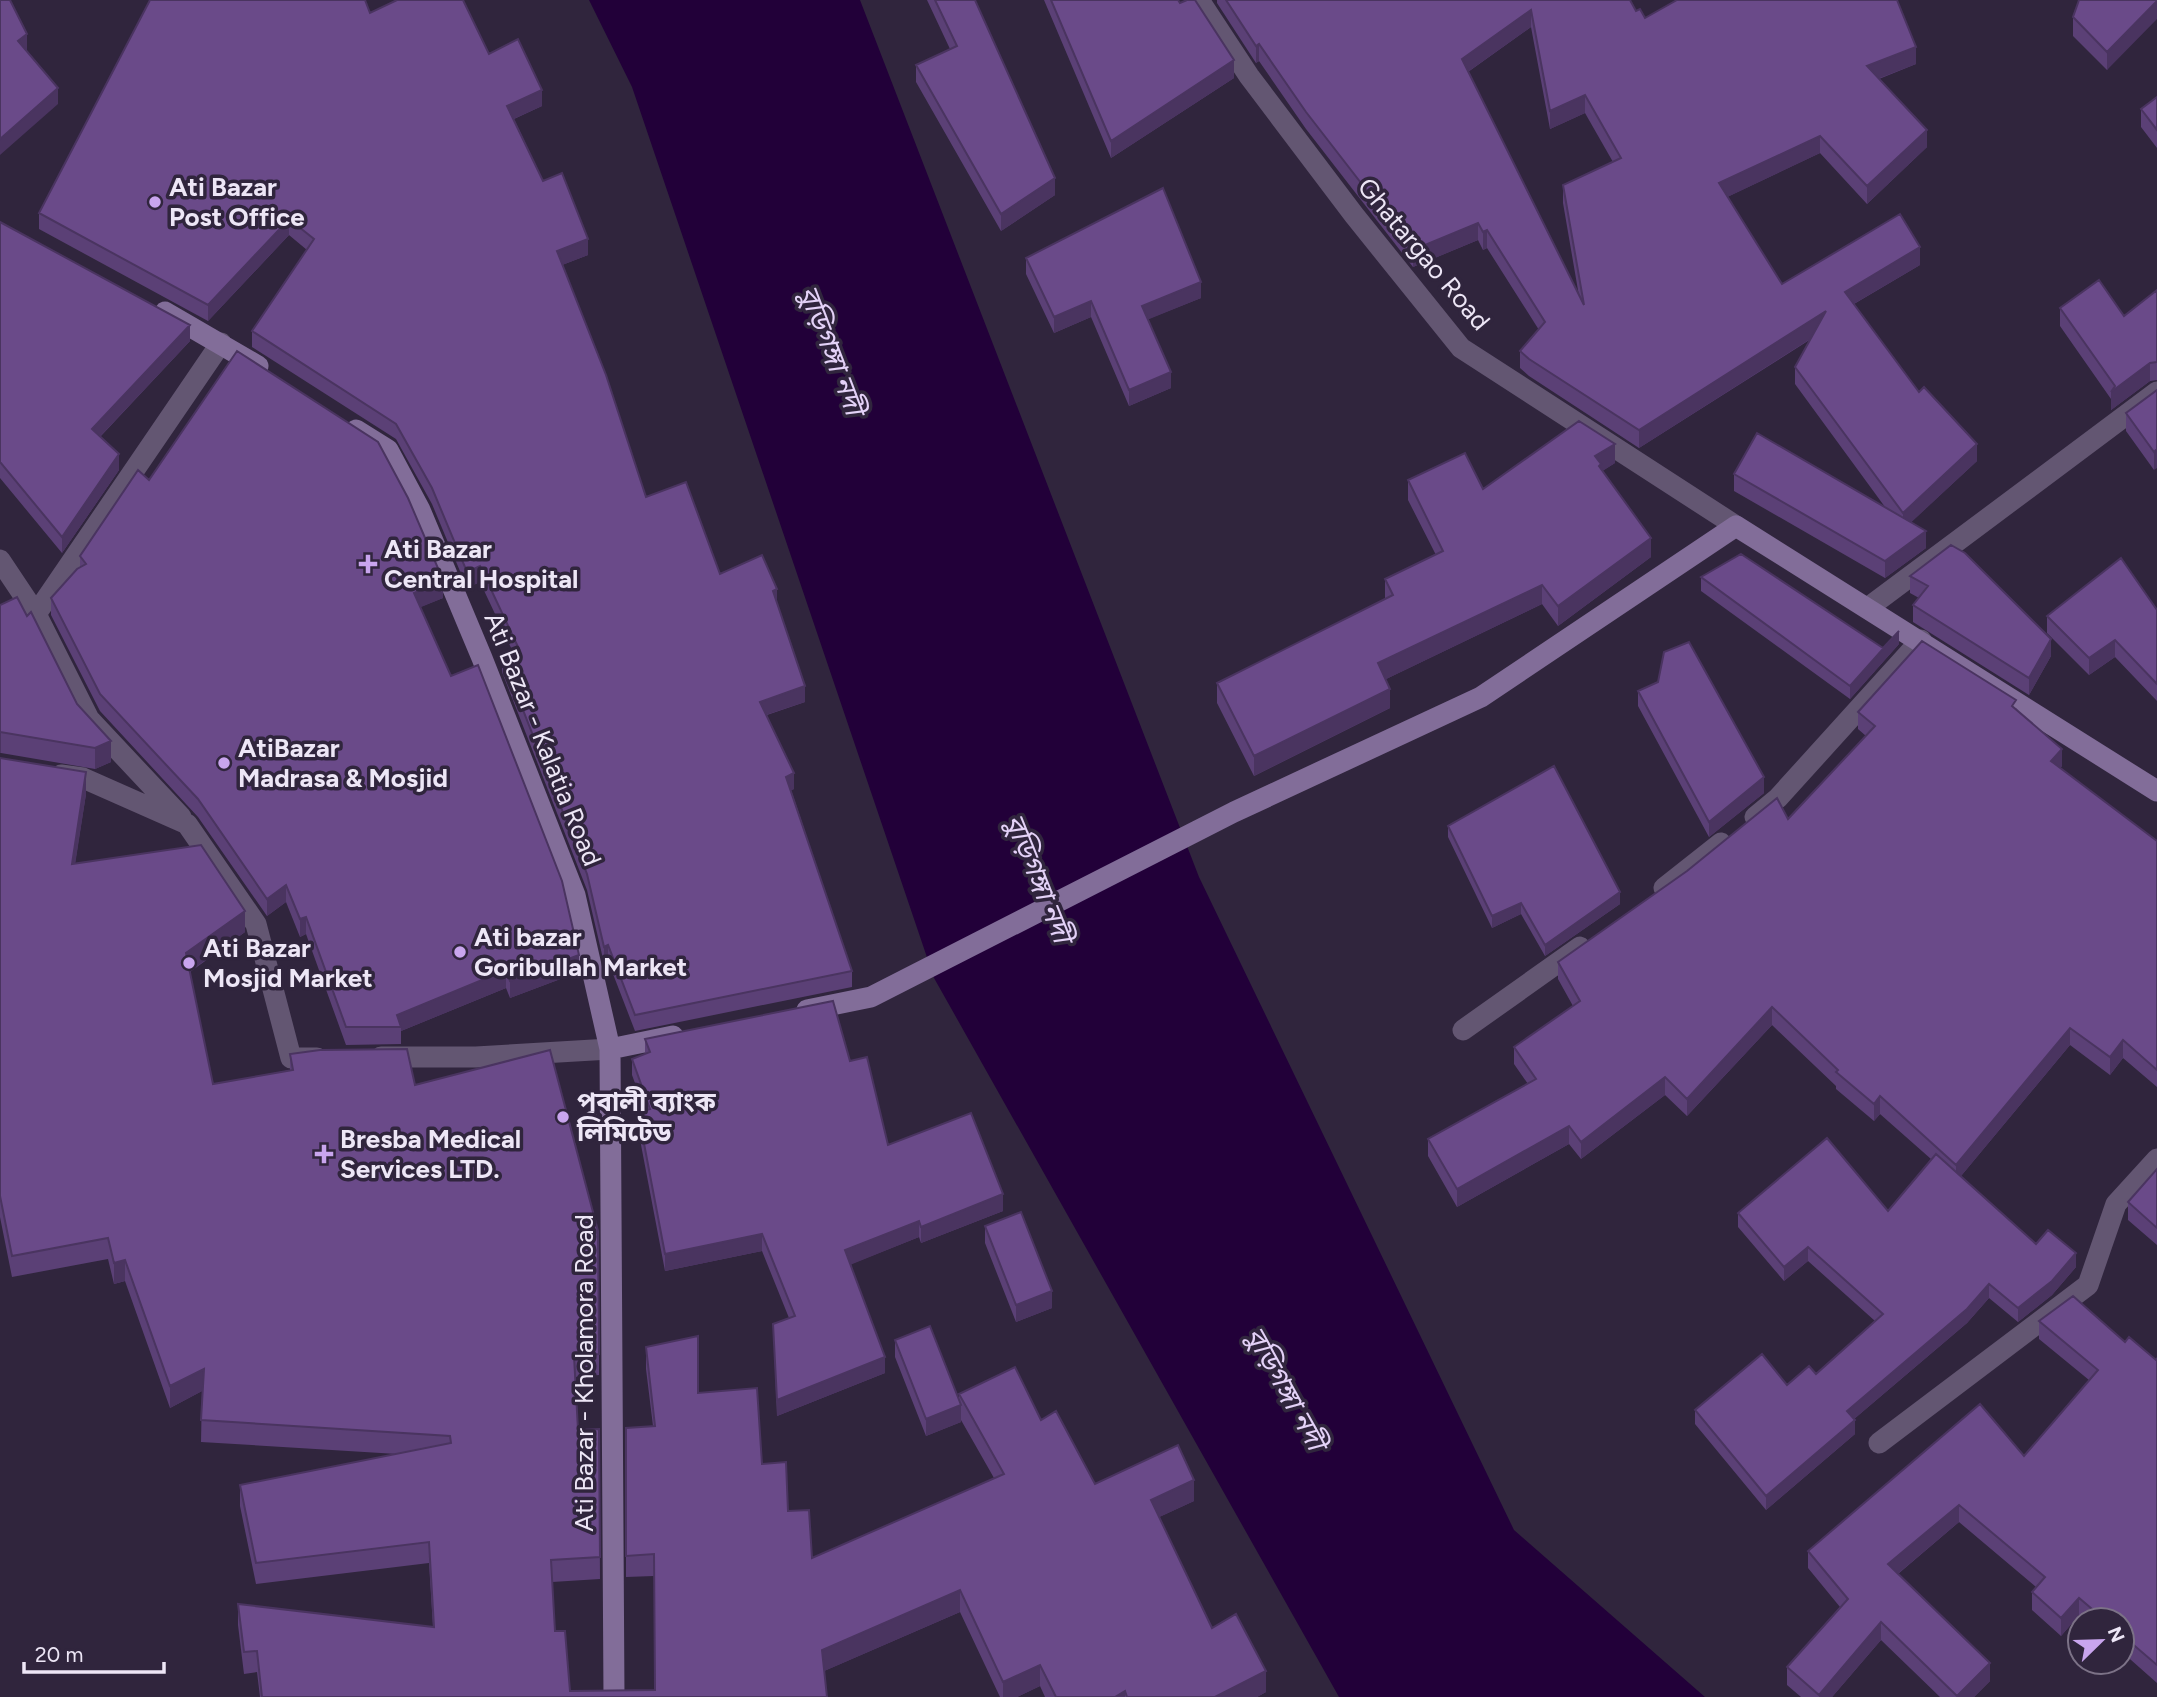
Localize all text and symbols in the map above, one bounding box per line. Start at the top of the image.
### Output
place label: Ati Bazar Post Office [169,171,305,233]
street label: Ghatargao Road [1351,171,1497,337]
marker: Ati Bazar Post Office [147,194,163,210]
water label: বুড়িগঙ্গা নদী [792,281,874,425]
place label: Ati Bazar Central Hospital [384,533,578,595]
marker: Ati Bazar Central Hospital [358,554,378,574]
street label: Ati Bazar - Kalatia Road [477,607,609,871]
place label: AtiBazar Madrasa & Mosjid [238,732,448,794]
marker: AtiBazar Madrasa & Mosjid [216,755,232,771]
water label: বুড়িগঙ্গা নদী [998,809,1082,952]
place label: Ati bazar Goribullah Market [474,921,687,983]
place label: Ati Bazar Mosjid Market [203,932,373,994]
marker: Ati bazar Goribullah Market [452,944,468,960]
marker: Ati Bazar Mosjid Market [181,955,197,971]
place label: পূবালী ব্যাংক লিমিটেড [576,1086,716,1148]
marker: পূবালী ব্যাংক লিমিটেড [555,1109,571,1125]
place label: Bresba Medical Services LTD. [340,1123,521,1185]
marker: Bresba Medical Services LTD. [314,1144,334,1164]
street label: Ati Bazar - Kholamora Road [568,1214,600,1532]
water label: বুড়িগঙ্গা নদী [1238,1320,1336,1460]
north arrow [2066,1606,2136,1676]
text: N [2103,1623,2130,1646]
scale bar [24,1630,164,1674]
text: 20 m [35,1642,83,1667]

